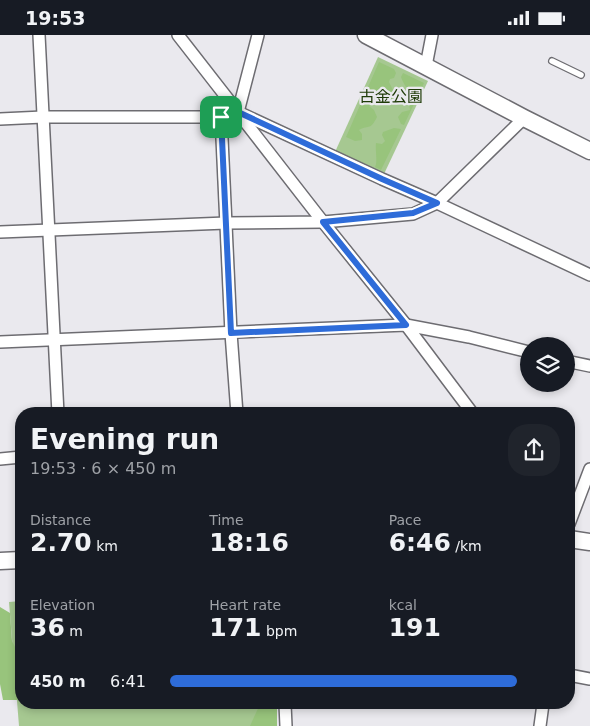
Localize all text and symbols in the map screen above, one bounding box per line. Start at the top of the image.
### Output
text: 19:53 [25,7,85,29]
park label: 古金公園 [359,87,423,106]
pin [200,96,242,138]
icon: arrive [207,103,235,131]
map controls [520,337,575,392]
button: layers [520,337,575,392]
text: Evening run [30,423,219,456]
button: share [508,424,560,476]
text: 19:53 · 6 × 450 m [30,459,176,478]
text: Distance [30,512,91,528]
text: Time [209,512,244,528]
text: Pace [389,512,421,528]
text: 2.70 [30,528,92,557]
text: 18:16 [209,528,289,557]
text: 6:46 [389,528,451,557]
text: km [92,538,118,554]
text: /km [451,538,482,554]
text: Elevation [30,597,95,613]
text: Heart rate [209,597,281,613]
text: kcal [389,597,417,613]
text: 36 [30,613,65,642]
text: 171 [209,613,262,642]
text: 191 [389,613,441,642]
text: m [65,623,83,639]
text: bpm [262,623,297,639]
text: 450 m [30,672,86,691]
text: 6:41 [110,672,146,691]

